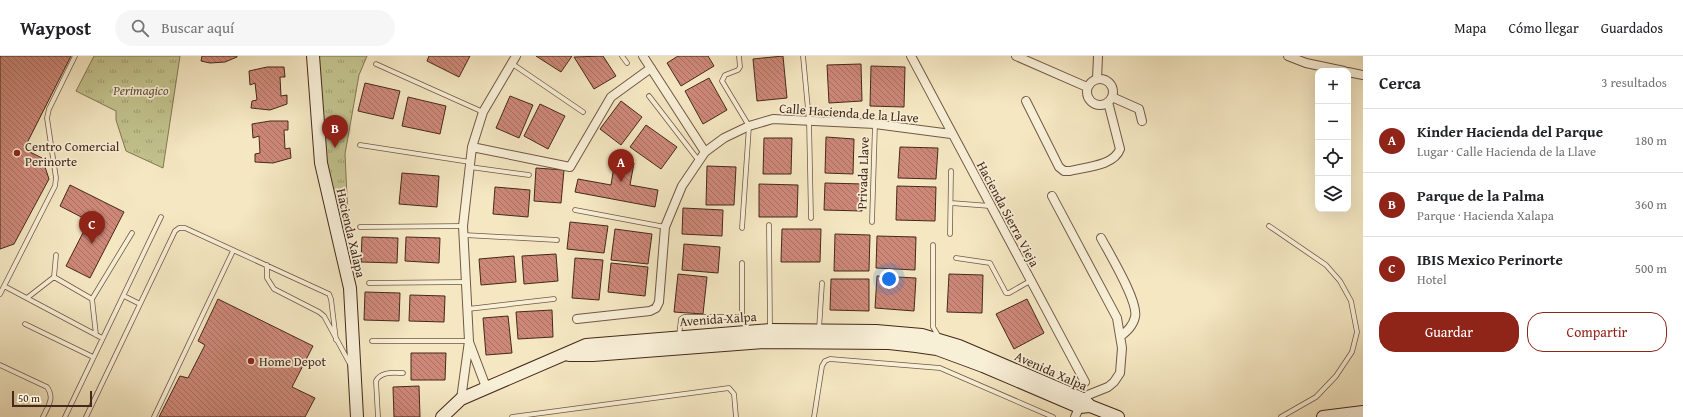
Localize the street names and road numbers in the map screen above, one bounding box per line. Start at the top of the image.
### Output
street label: Calle Hacienda de la Llave [779,99,919,127]
street label: Privada Llave [852,136,874,210]
street label: Hacienda Sierra Vieja [972,158,1044,271]
street label: Hacienda Xalapa [332,187,371,280]
street label: Avenida Xalpa [679,307,758,331]
street label: Avenida Xalpa [1012,347,1091,396]

